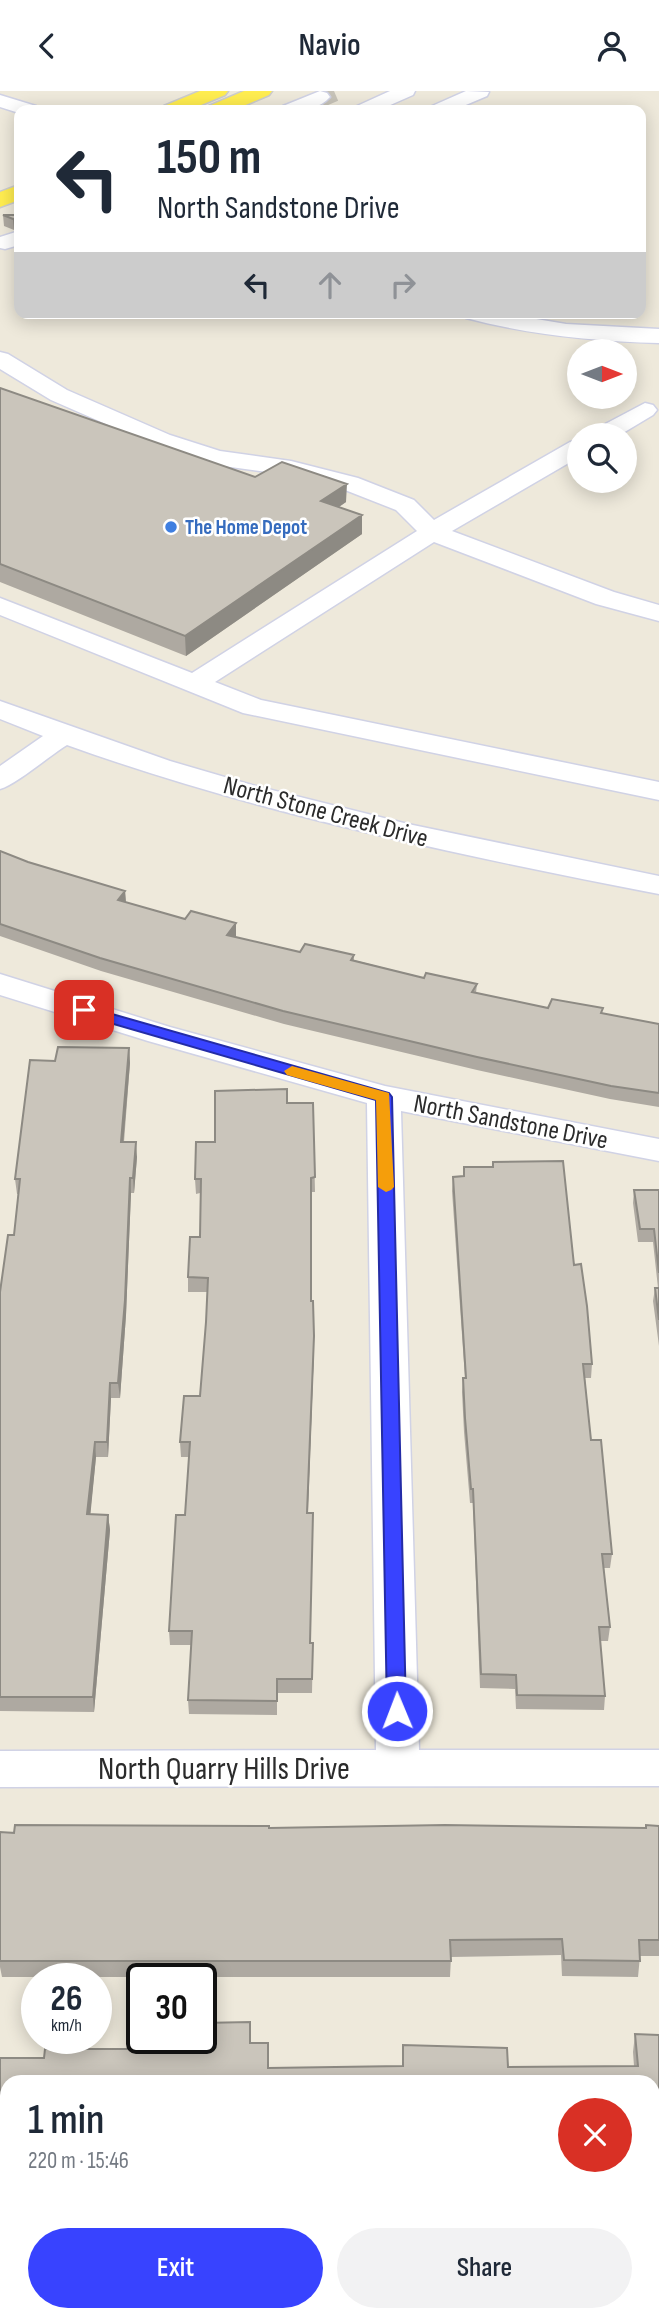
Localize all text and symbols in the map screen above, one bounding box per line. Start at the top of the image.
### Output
text: Navio [298,26,361,65]
icon: back [28,27,66,65]
icon: person [593,27,631,65]
text: 150 m [157,129,261,188]
icon: left [42,133,133,224]
text: North Sandstone Drive [157,189,400,228]
icon: left [238,266,276,304]
icon: ahead [311,266,349,304]
icon: right [384,266,422,304]
north arrow [567,339,637,409]
map controls [567,339,637,493]
button: search [567,423,637,493]
place label: The Home Depot [185,515,307,540]
marker: The Home Depot [163,519,179,535]
street label: North Stone Creek Drive [220,770,431,855]
pin [54,980,114,1040]
icon: arrive [65,991,103,1029]
street label: North Sandstone Drive [411,1088,610,1156]
position arrow [360,1674,434,1748]
street label: North Quarry Hills Drive [98,1750,350,1789]
speed limit sign: 30 [126,1963,217,2054]
text: 26 [51,1978,82,2021]
text: km/h [51,2015,82,2036]
text: 1 min [28,2095,104,2146]
button: close [558,2098,632,2172]
text: 220 m · 15:46 [28,2147,129,2175]
button: Exit [28,2228,323,2308]
button: Share [337,2228,632,2308]

